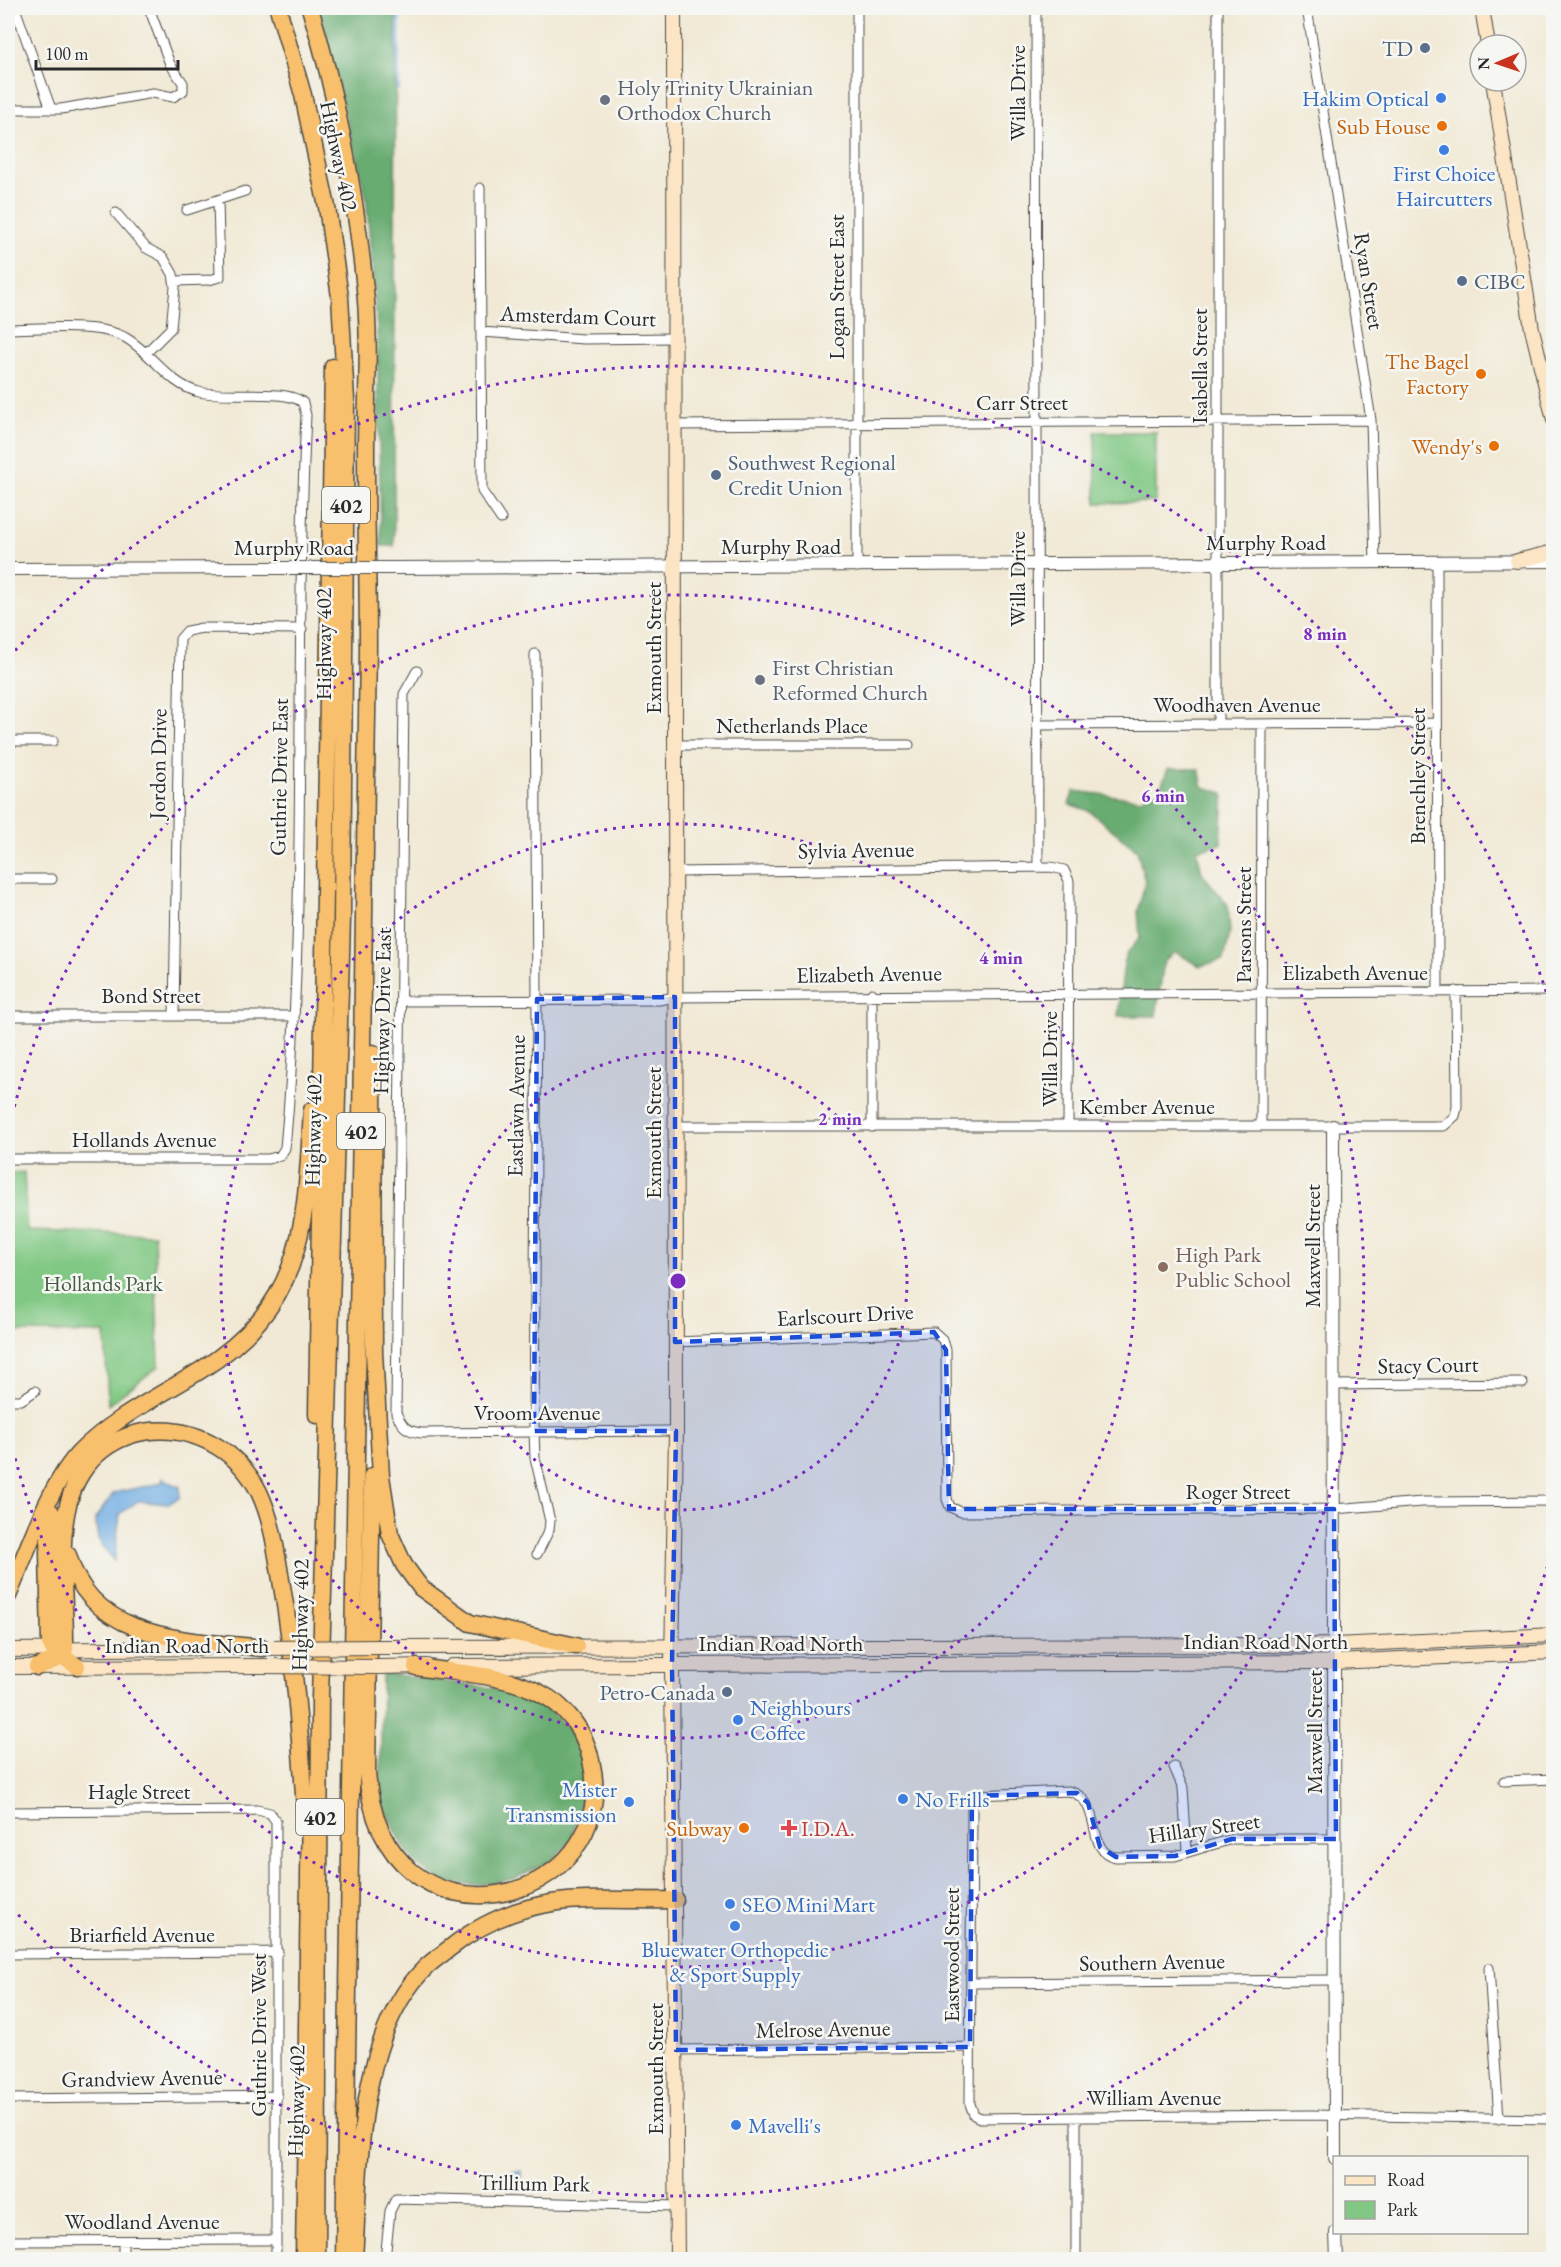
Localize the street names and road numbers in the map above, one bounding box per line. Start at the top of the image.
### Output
street label: Willa Drive [1003,45,1032,141]
street label: Highway 402 [313,98,365,215]
street label: Logan Street East [822,214,851,360]
street label: Ryan Street [1347,230,1391,332]
street label: Amsterdam Court [499,299,657,333]
street label: Isabella Street [1185,308,1214,424]
street label: Carr Street [976,388,1068,417]
road number: 402 [322,487,370,523]
street label: Murphy Road [1206,528,1327,557]
street label: Willa Drive [1003,531,1032,627]
street label: Murphy Road [721,532,842,561]
street label: Murphy Road [234,533,355,562]
street label: Exmouth Street [639,582,668,714]
street label: Highway 402 [309,587,338,700]
street label: Woodhaven Avenue [1153,690,1321,719]
street label: Guthrie Drive East [263,698,295,856]
street label: Brenchley Street [1403,707,1432,844]
street label: Jordon Drive [143,708,173,822]
street label: Netherlands Place [716,711,868,740]
street label: Sylvia Avenue [798,834,915,866]
street label: Parsons Street [1229,867,1258,983]
street label: Highway Drive East [366,927,398,1095]
street label: Elizabeth Avenue [796,958,943,990]
street label: Elizabeth Avenue [1282,958,1428,987]
street label: Bond Street [101,981,201,1010]
street label: Willa Drive [1035,1011,1064,1107]
street label: Eastlawn Avenue [500,1034,532,1177]
street label: Exmouth Street [639,1067,668,1199]
street label: Highway 402 [298,1073,328,1187]
street label: Kember Avenue [1079,1092,1215,1121]
road number: 402 [337,1113,385,1149]
street label: Hollands Avenue [71,1125,217,1154]
street label: Maxwell Street [1298,1184,1327,1308]
street label: Earlscourt Drive [776,1297,915,1333]
street label: Stacy Court [1377,1350,1479,1380]
street label: Vroom Avenue [474,1398,601,1427]
street label: Roger Street [1186,1477,1290,1506]
street label: Highway 402 [285,1558,315,1672]
street label: Indian Road North [1184,1627,1348,1656]
street label: Indian Road North [699,1629,863,1658]
street label: Indian Road North [105,1631,269,1660]
street label: Maxwell Street [1300,1670,1329,1794]
street label: Hagle Street [88,1777,190,1806]
road number: 402 [296,1799,344,1835]
street label: Hillary Street [1146,1806,1262,1850]
street label: Eastwood Street [937,1888,966,2022]
street label: Briarfield Avenue [69,1920,215,1949]
street label: Southern Avenue [1079,1946,1226,1978]
street label: Guthrie Drive West [244,1953,273,2117]
street label: Exmouth Street [641,2003,670,2135]
street label: Melrose Avenue [755,2013,891,2045]
street label: Highway 402 [281,2044,311,2158]
street label: Grandview Avenue [61,2062,223,2094]
street label: William Avenue [1087,2083,1222,2112]
street label: Trillium Park [478,2168,591,2198]
street label: Woodland Avenue [64,2207,220,2236]

